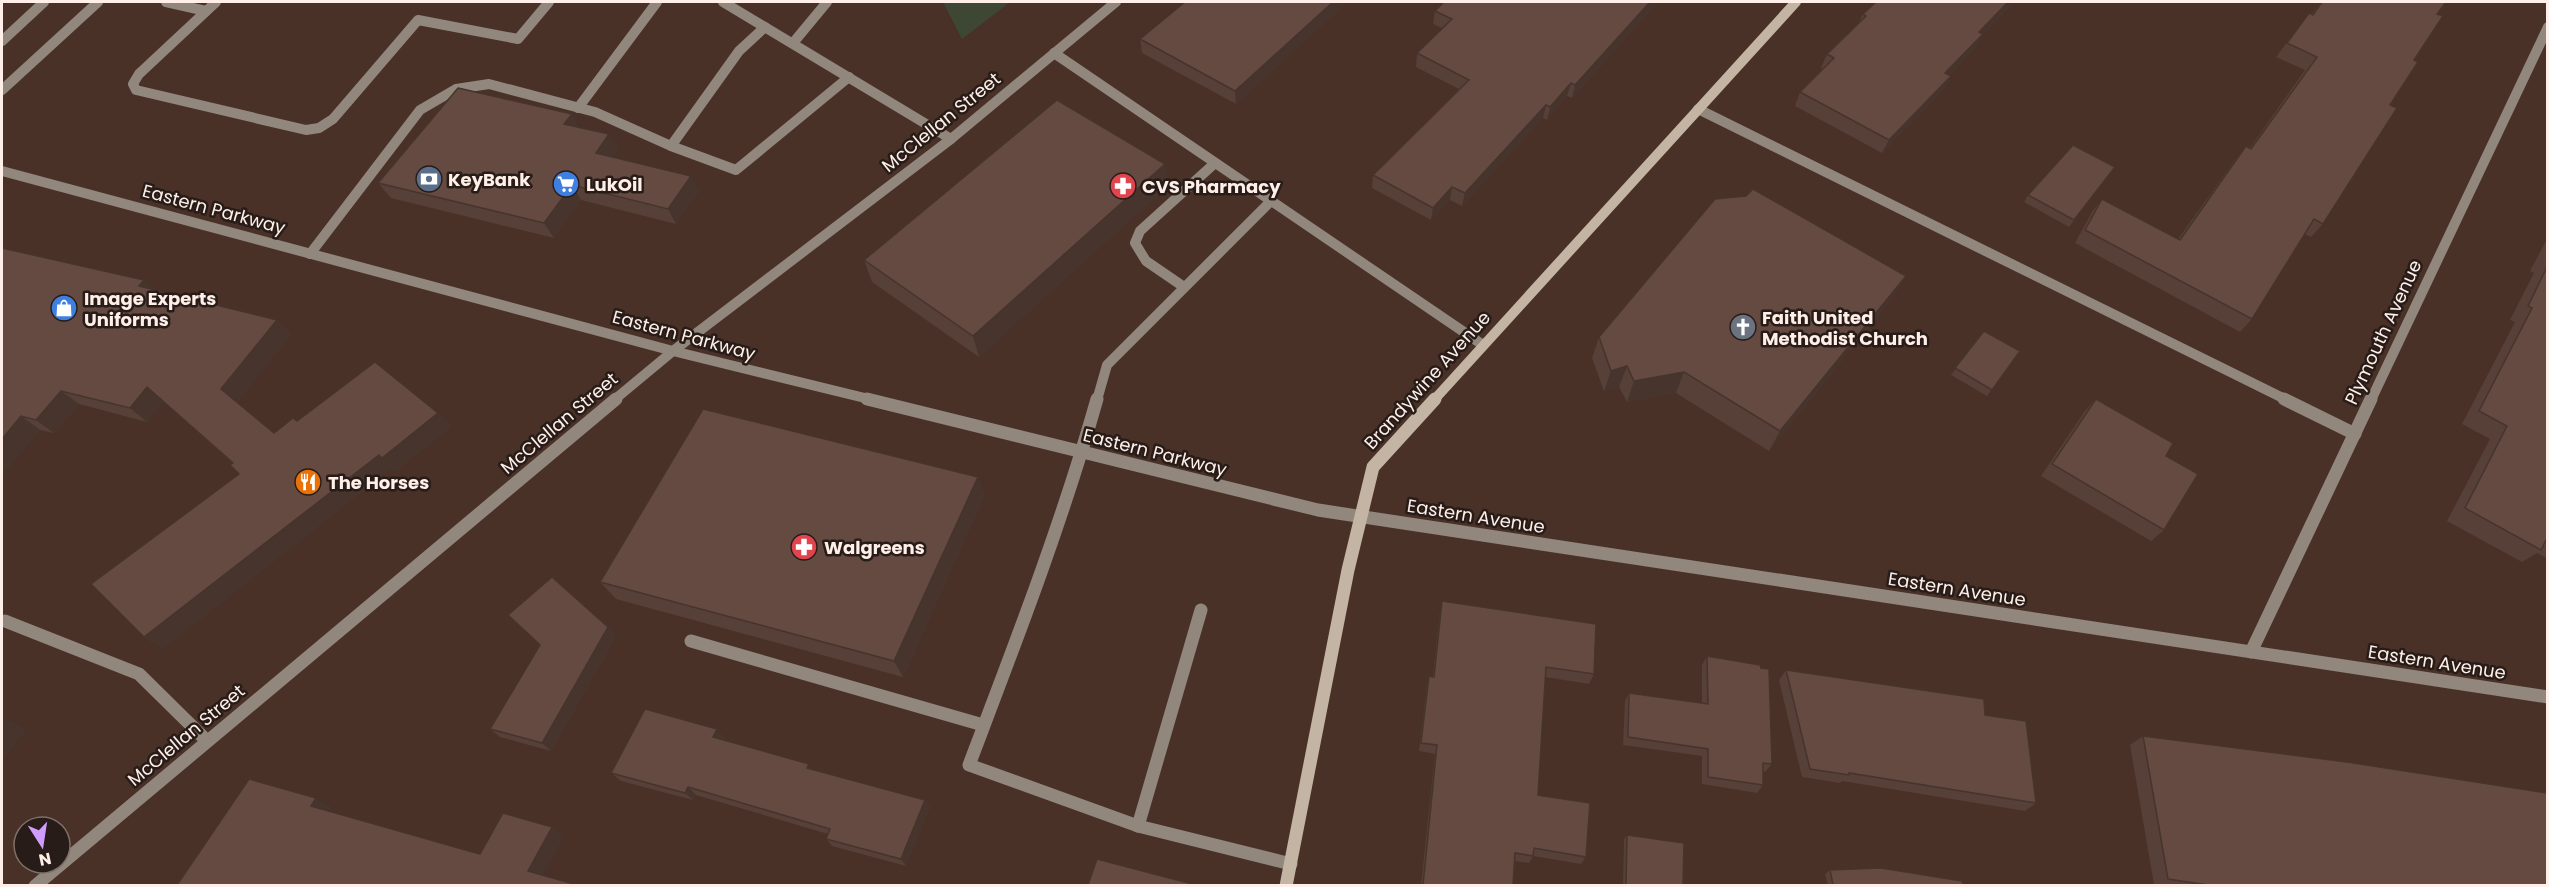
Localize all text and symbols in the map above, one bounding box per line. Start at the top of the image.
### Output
street label: McClellan Street [876,66,1006,178]
bank icon: KeyBank [414,164,444,194]
place label: KeyBank [448,167,531,192]
supermarket icon: LukOil [551,169,581,199]
pharmacy icon: CVS Pharmacy [1108,171,1138,201]
place label: LukOil [586,172,643,197]
place label: CVS Pharmacy [1142,174,1281,199]
street label: Eastern Parkway [140,178,288,240]
street label: Plymouth Avenue [2338,256,2428,408]
place label: Image Experts Uniforms [84,286,216,332]
shop icon: Image Experts Uniforms [49,293,79,323]
street label: Eastern Parkway [610,304,758,366]
street label: Brandywine Avenue [1358,305,1496,455]
place label: Faith United Methodist Church [1762,305,1928,351]
church icon: Faith United Methodist Church [1728,312,1758,342]
street label: McClellan Street [495,367,623,479]
street label: Eastern Parkway [1081,422,1229,482]
restaurant icon: The Horses [293,467,323,497]
place label: The Horses [328,470,429,495]
street label: Eastern Avenue [1405,493,1547,539]
pharmacy icon: Walgreens [789,532,819,562]
place label: Walgreens [824,535,925,560]
street label: Eastern Avenue [1886,566,2028,612]
street label: Eastern Avenue [2366,639,2508,685]
street label: McClellan Street [122,679,250,791]
north arrow [12,815,72,875]
text: N [37,847,53,872]

